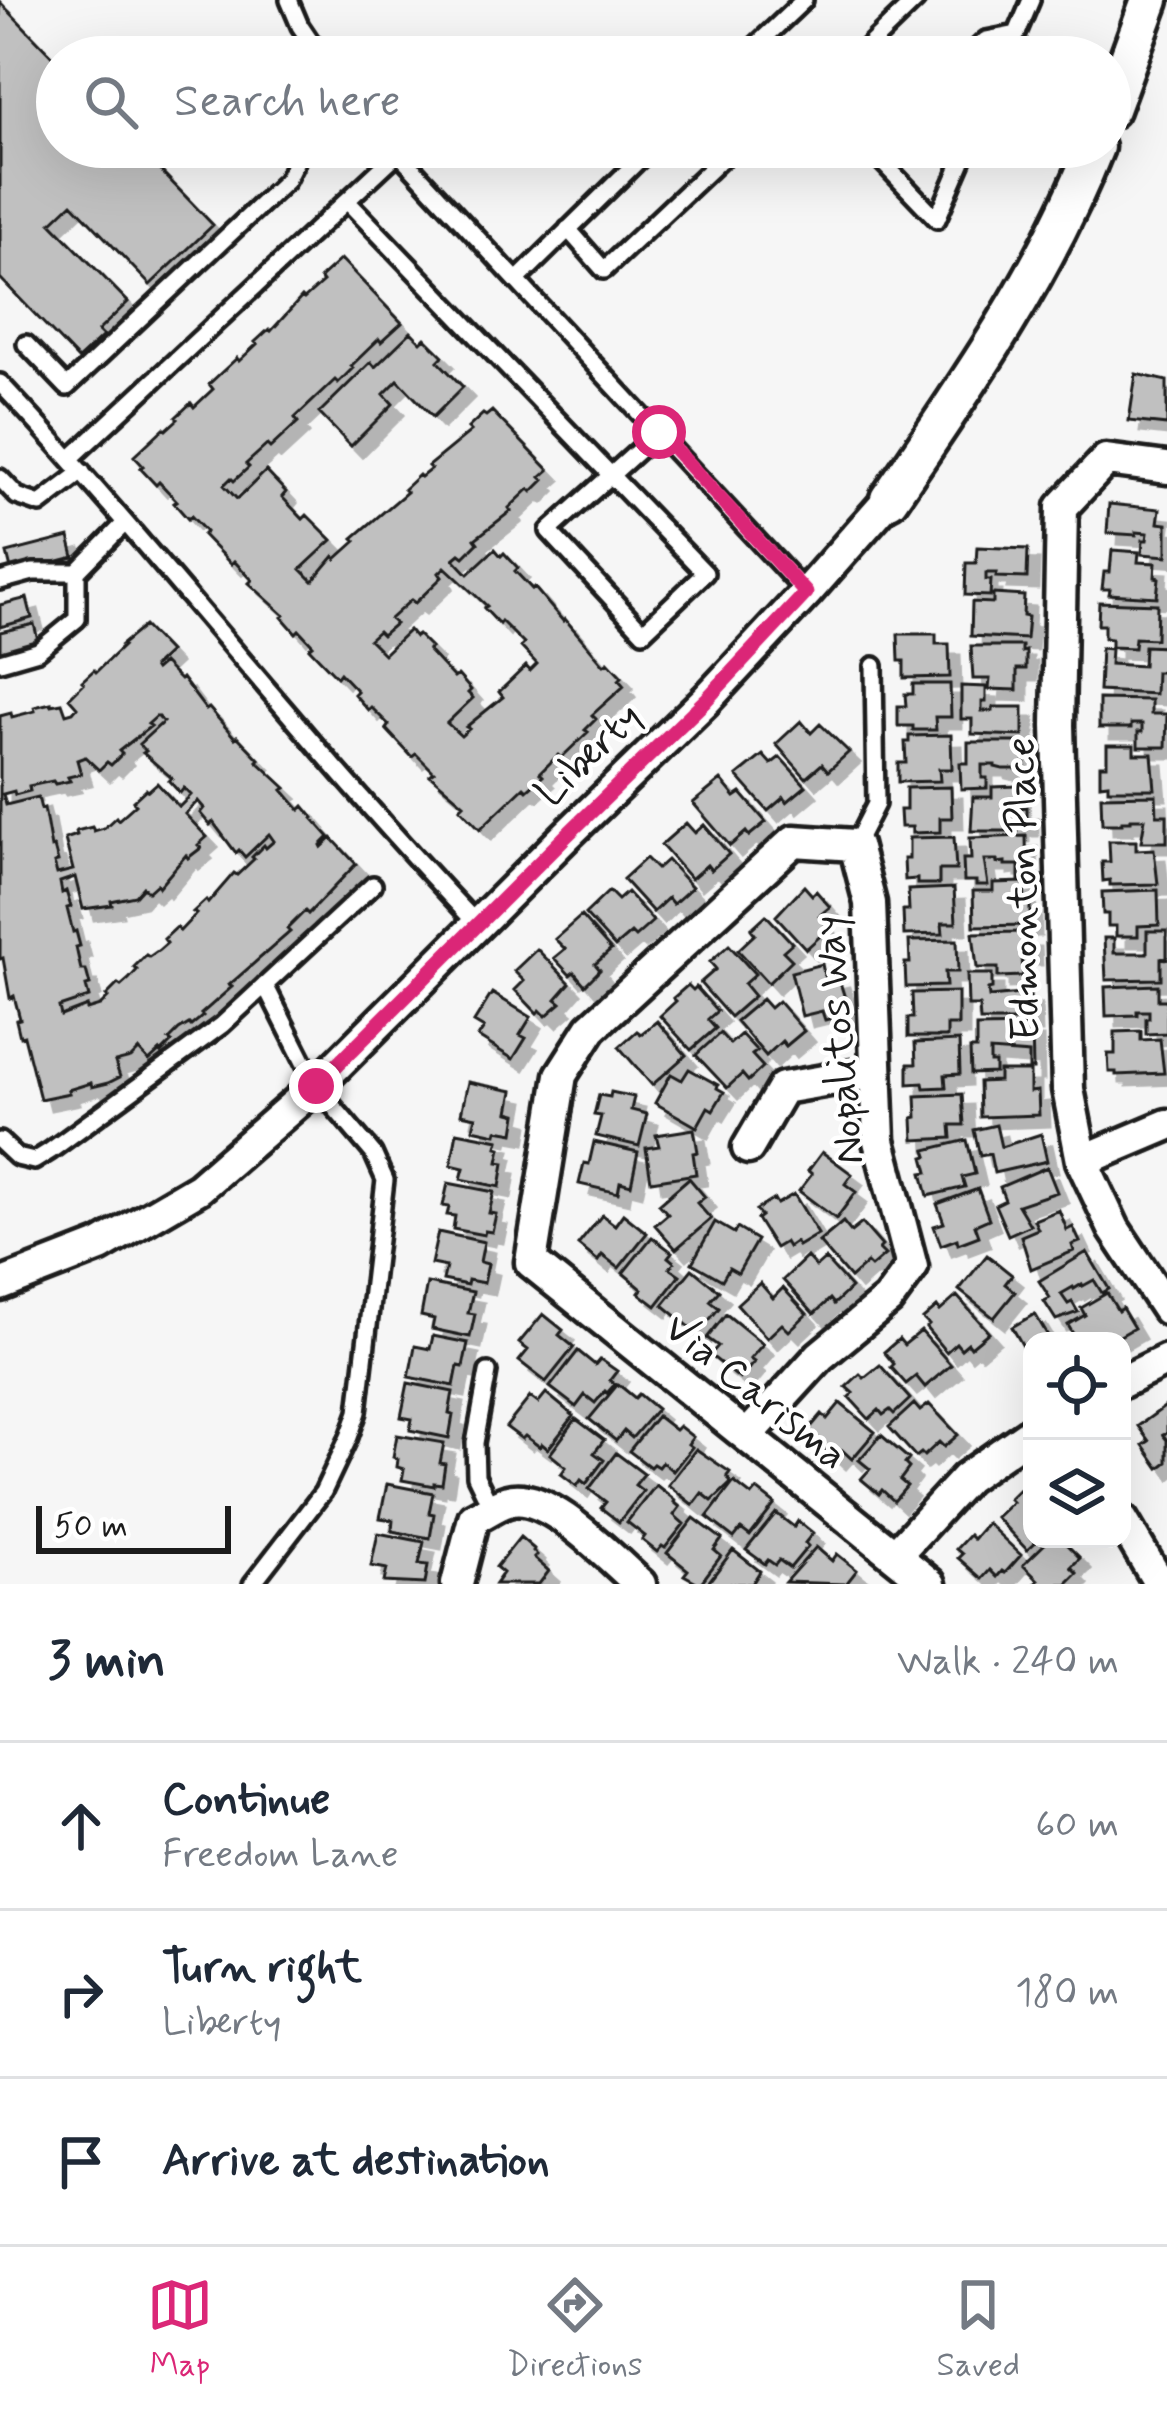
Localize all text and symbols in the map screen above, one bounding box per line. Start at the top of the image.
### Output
search box [36,36,1131,168]
icon: search [78,69,144,135]
text: Search here [174,73,401,132]
route start [632,405,686,459]
street label: Liberty [524,691,655,820]
street label: Edmonton Place [994,736,1055,1041]
street label: Nopalitos Way [802,913,879,1167]
route end [289,1059,343,1113]
street label: Via Carisma [652,1302,858,1484]
map controls [1023,1332,1131,1548]
button: locate [1023,1332,1131,1440]
button: layers [1023,1440,1131,1548]
scale bar [36,1500,231,1553]
text: 50 m [54,1505,128,1549]
text: 3 min [48,1629,166,1695]
text: Walk · 240 m [897,1637,1119,1688]
text: Continue [162,1771,330,1830]
icon: ahead [48,1793,114,1859]
text: 60 m [1035,1800,1119,1851]
text: Freedom Lane [162,1830,399,1881]
text: Turn right [162,1939,362,1998]
icon: right [48,1961,114,2027]
text: 180 m [1015,1968,1119,2019]
text: Liberty [162,1998,282,2049]
icon: arrive [48,2129,114,2195]
text: Arrive at destination [162,2132,550,2191]
tab: Map [147,2272,213,2388]
tab: Directions [507,2272,643,2388]
tab: Saved [937,2272,1020,2388]

